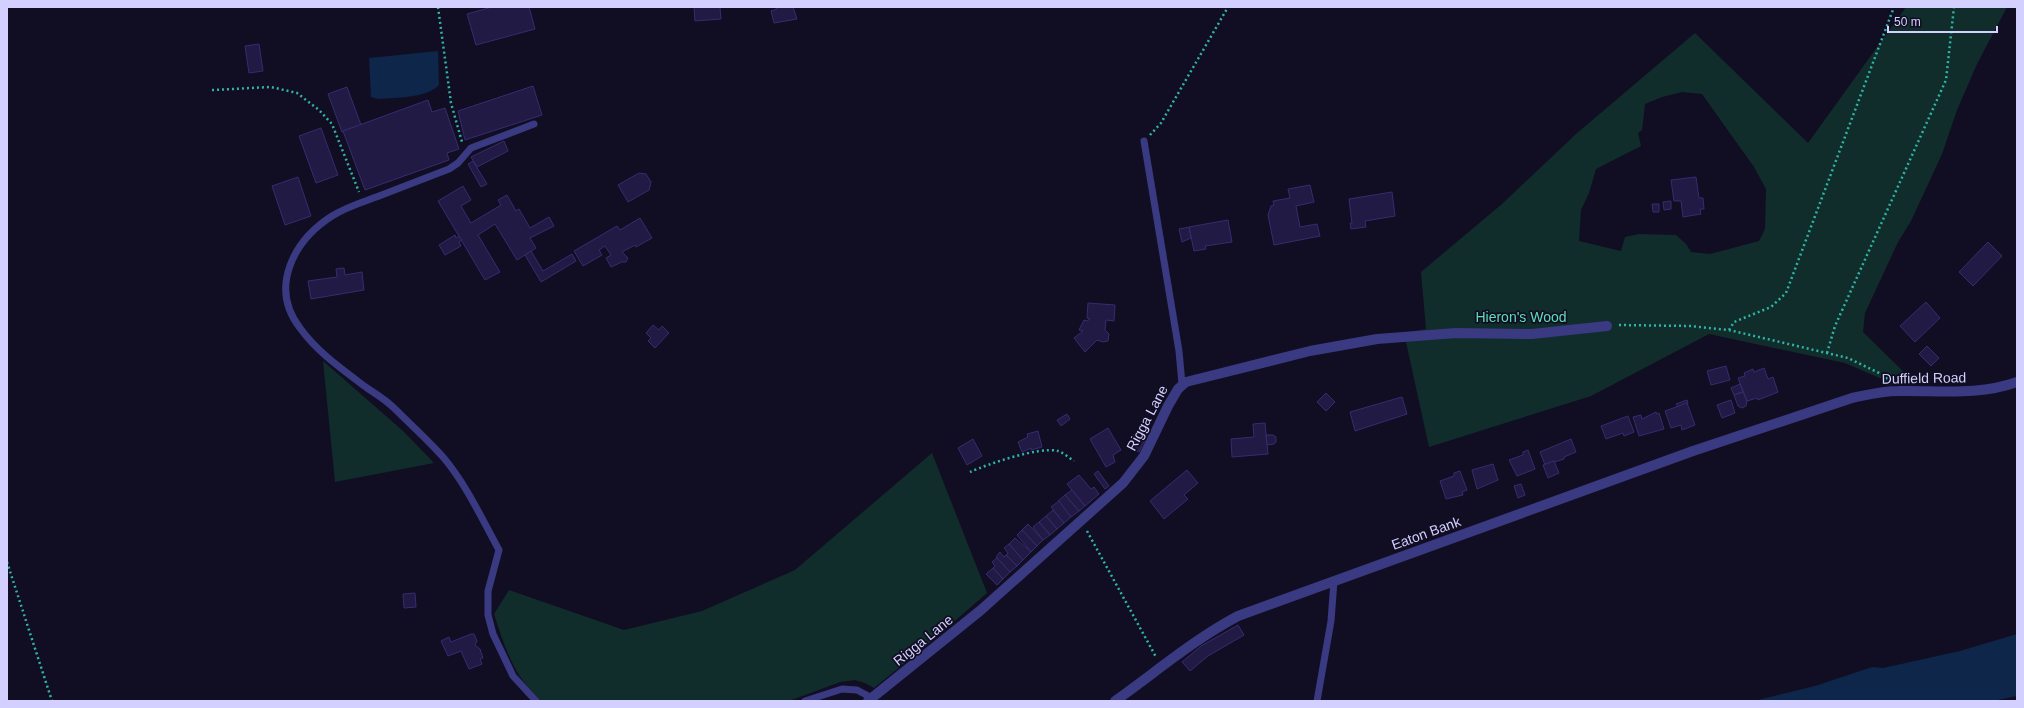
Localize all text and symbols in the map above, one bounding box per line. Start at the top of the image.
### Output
scale bar [1888,8,1997,34]
text: 50 m [1894,15,1921,29]
park label: Hieron's Wood [1475,309,1567,325]
street label: Duffield Road [1882,369,1966,387]
street label: Rigga Lane [1123,382,1171,453]
street label: Eaton Bank [1389,513,1464,553]
street label: Rigga Lane [890,611,956,669]

